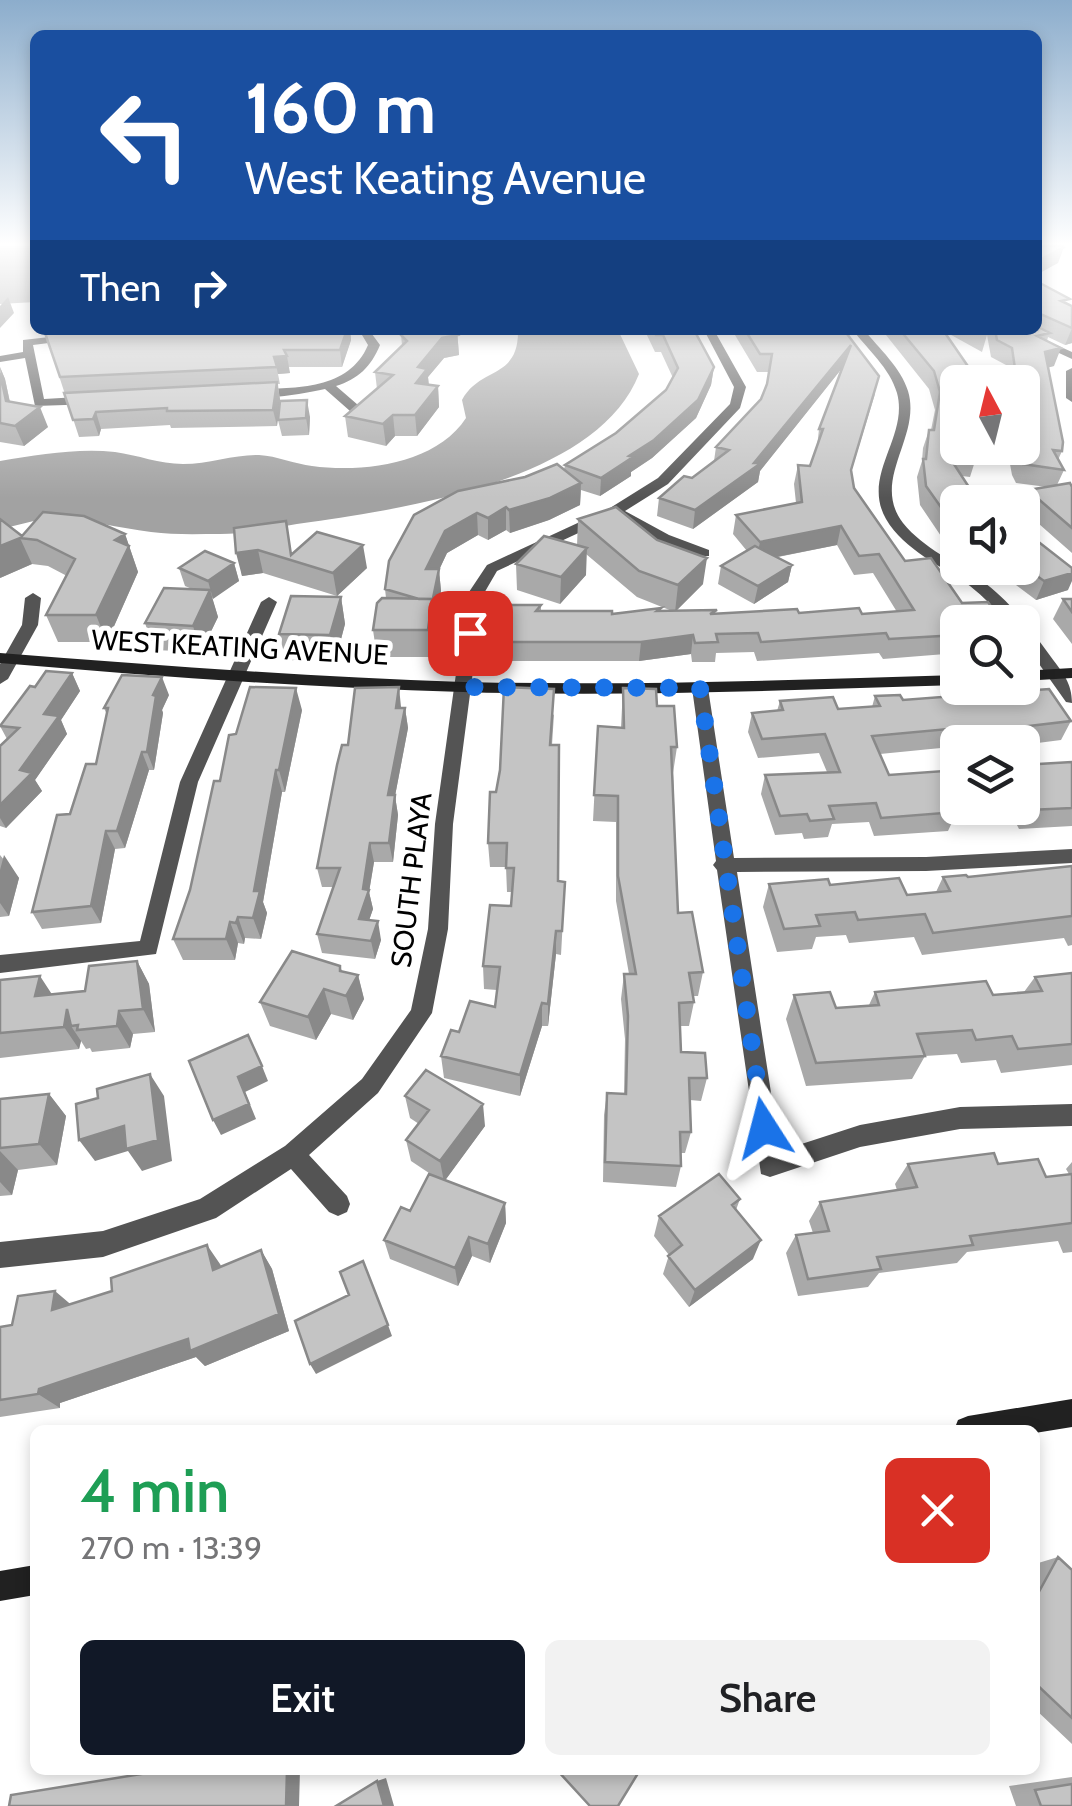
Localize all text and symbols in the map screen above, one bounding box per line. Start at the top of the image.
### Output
text: 160 m [245,65,436,151]
icon: left [80,70,210,200]
text: West Keating Avenue [245,151,646,205]
icon: right [181,260,236,315]
text: Then [80,264,161,311]
north arrow [940,365,1040,465]
map controls [940,365,1040,825]
button: sound [940,485,1040,585]
pin [428,591,513,676]
button: search [940,605,1040,705]
icon: arrive [443,606,498,661]
street label: WEST KEATING AVENUE [91,622,389,672]
button: layers [940,725,1040,825]
street label: SOUTH PLAYA [383,790,439,969]
position arrow [712,1076,816,1180]
text: 4 min [80,1454,229,1527]
button: close [885,1458,990,1563]
text: 270 m · 13:39 [80,1528,262,1567]
button: Exit [80,1640,525,1755]
button: Share [545,1640,990,1755]

